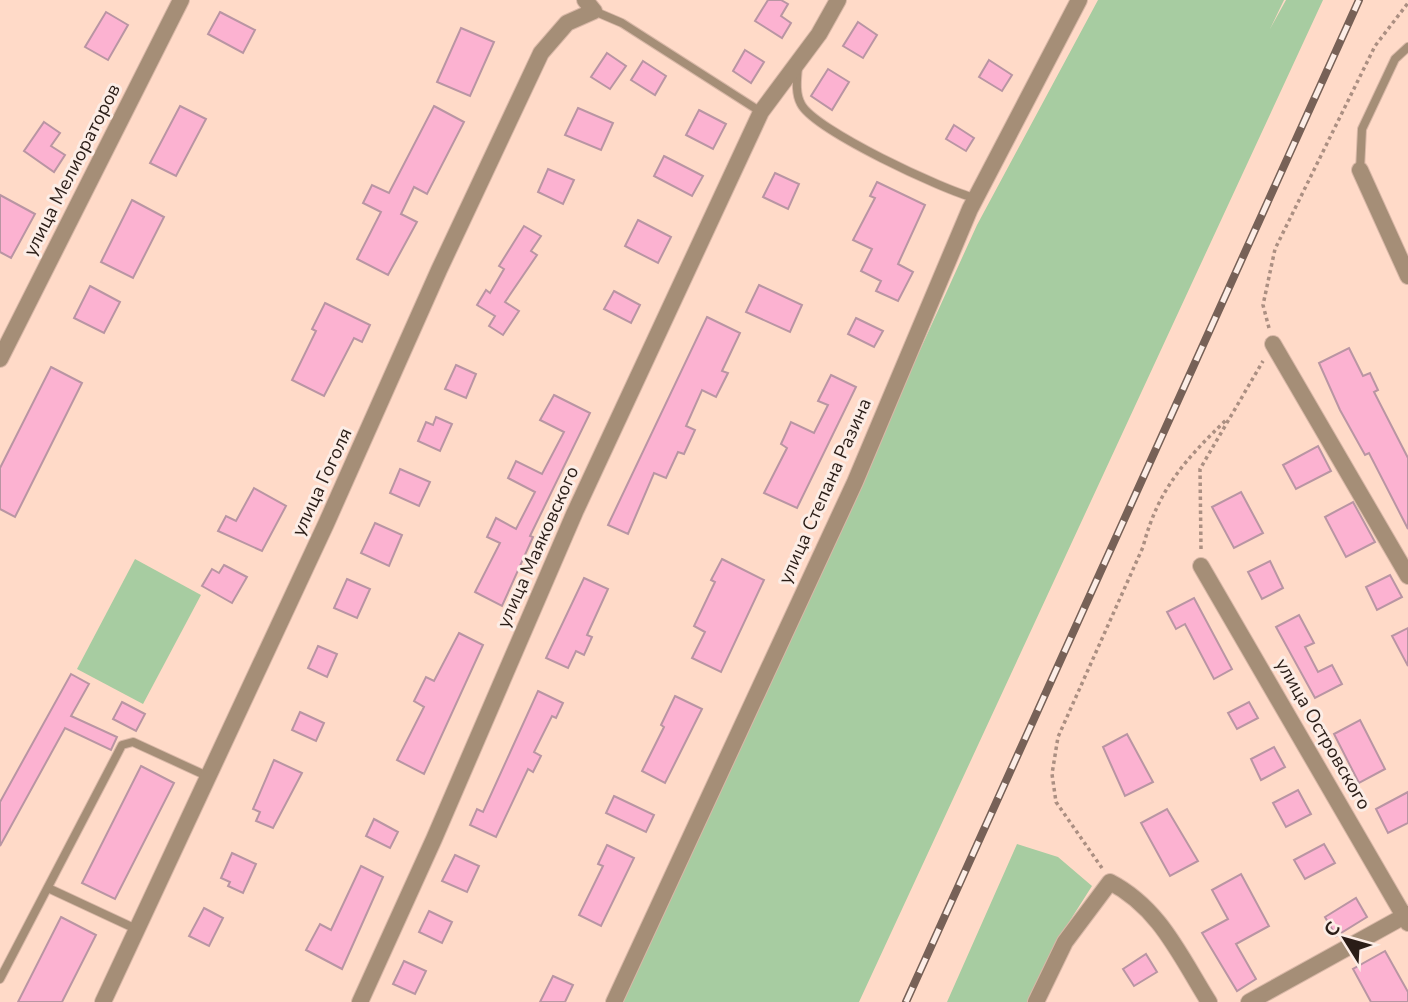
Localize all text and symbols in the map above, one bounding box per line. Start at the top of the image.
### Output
street label: улица Мелиораторов [17,79,127,261]
street label: улица Степана Разина [772,394,878,588]
street label: улица Гоголя [286,424,358,540]
street label: улица Маяковского [491,462,585,632]
street label: улица Островского [1269,653,1377,815]
north arrow [1310,904,1380,974]
text: С [1318,916,1347,942]

